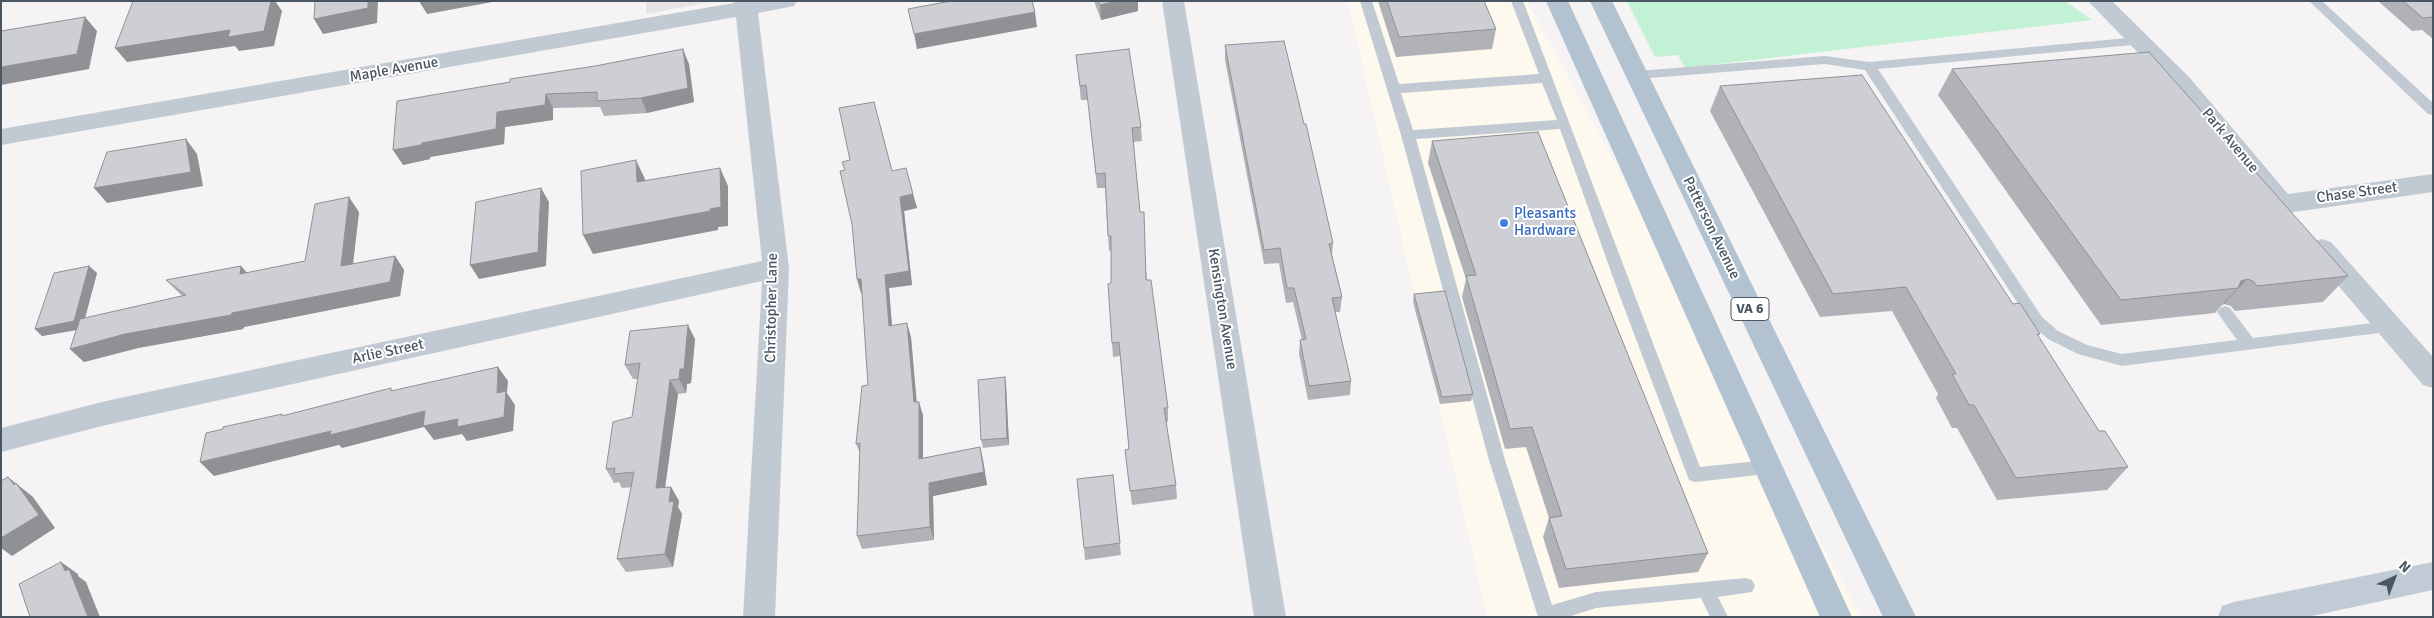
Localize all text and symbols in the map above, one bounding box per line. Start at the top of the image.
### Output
street label: Maple Avenue [348,53,440,87]
street label: Park Avenue [2198,105,2262,177]
street label: Patterson Avenue [1678,174,1744,282]
street label: Chase Street [2316,178,2398,208]
place label: Pleasants Hardware [1514,205,1576,240]
marker: Pleasants Hardware [1498,217,1510,229]
street label: Kensington Avenue [1204,247,1240,371]
street label: Christopher Lane [762,253,782,363]
road number: VA 6 [1731,298,1769,320]
street label: Arlie Street [350,336,426,368]
north arrow [2369,553,2419,603]
text: N [2395,557,2414,576]

